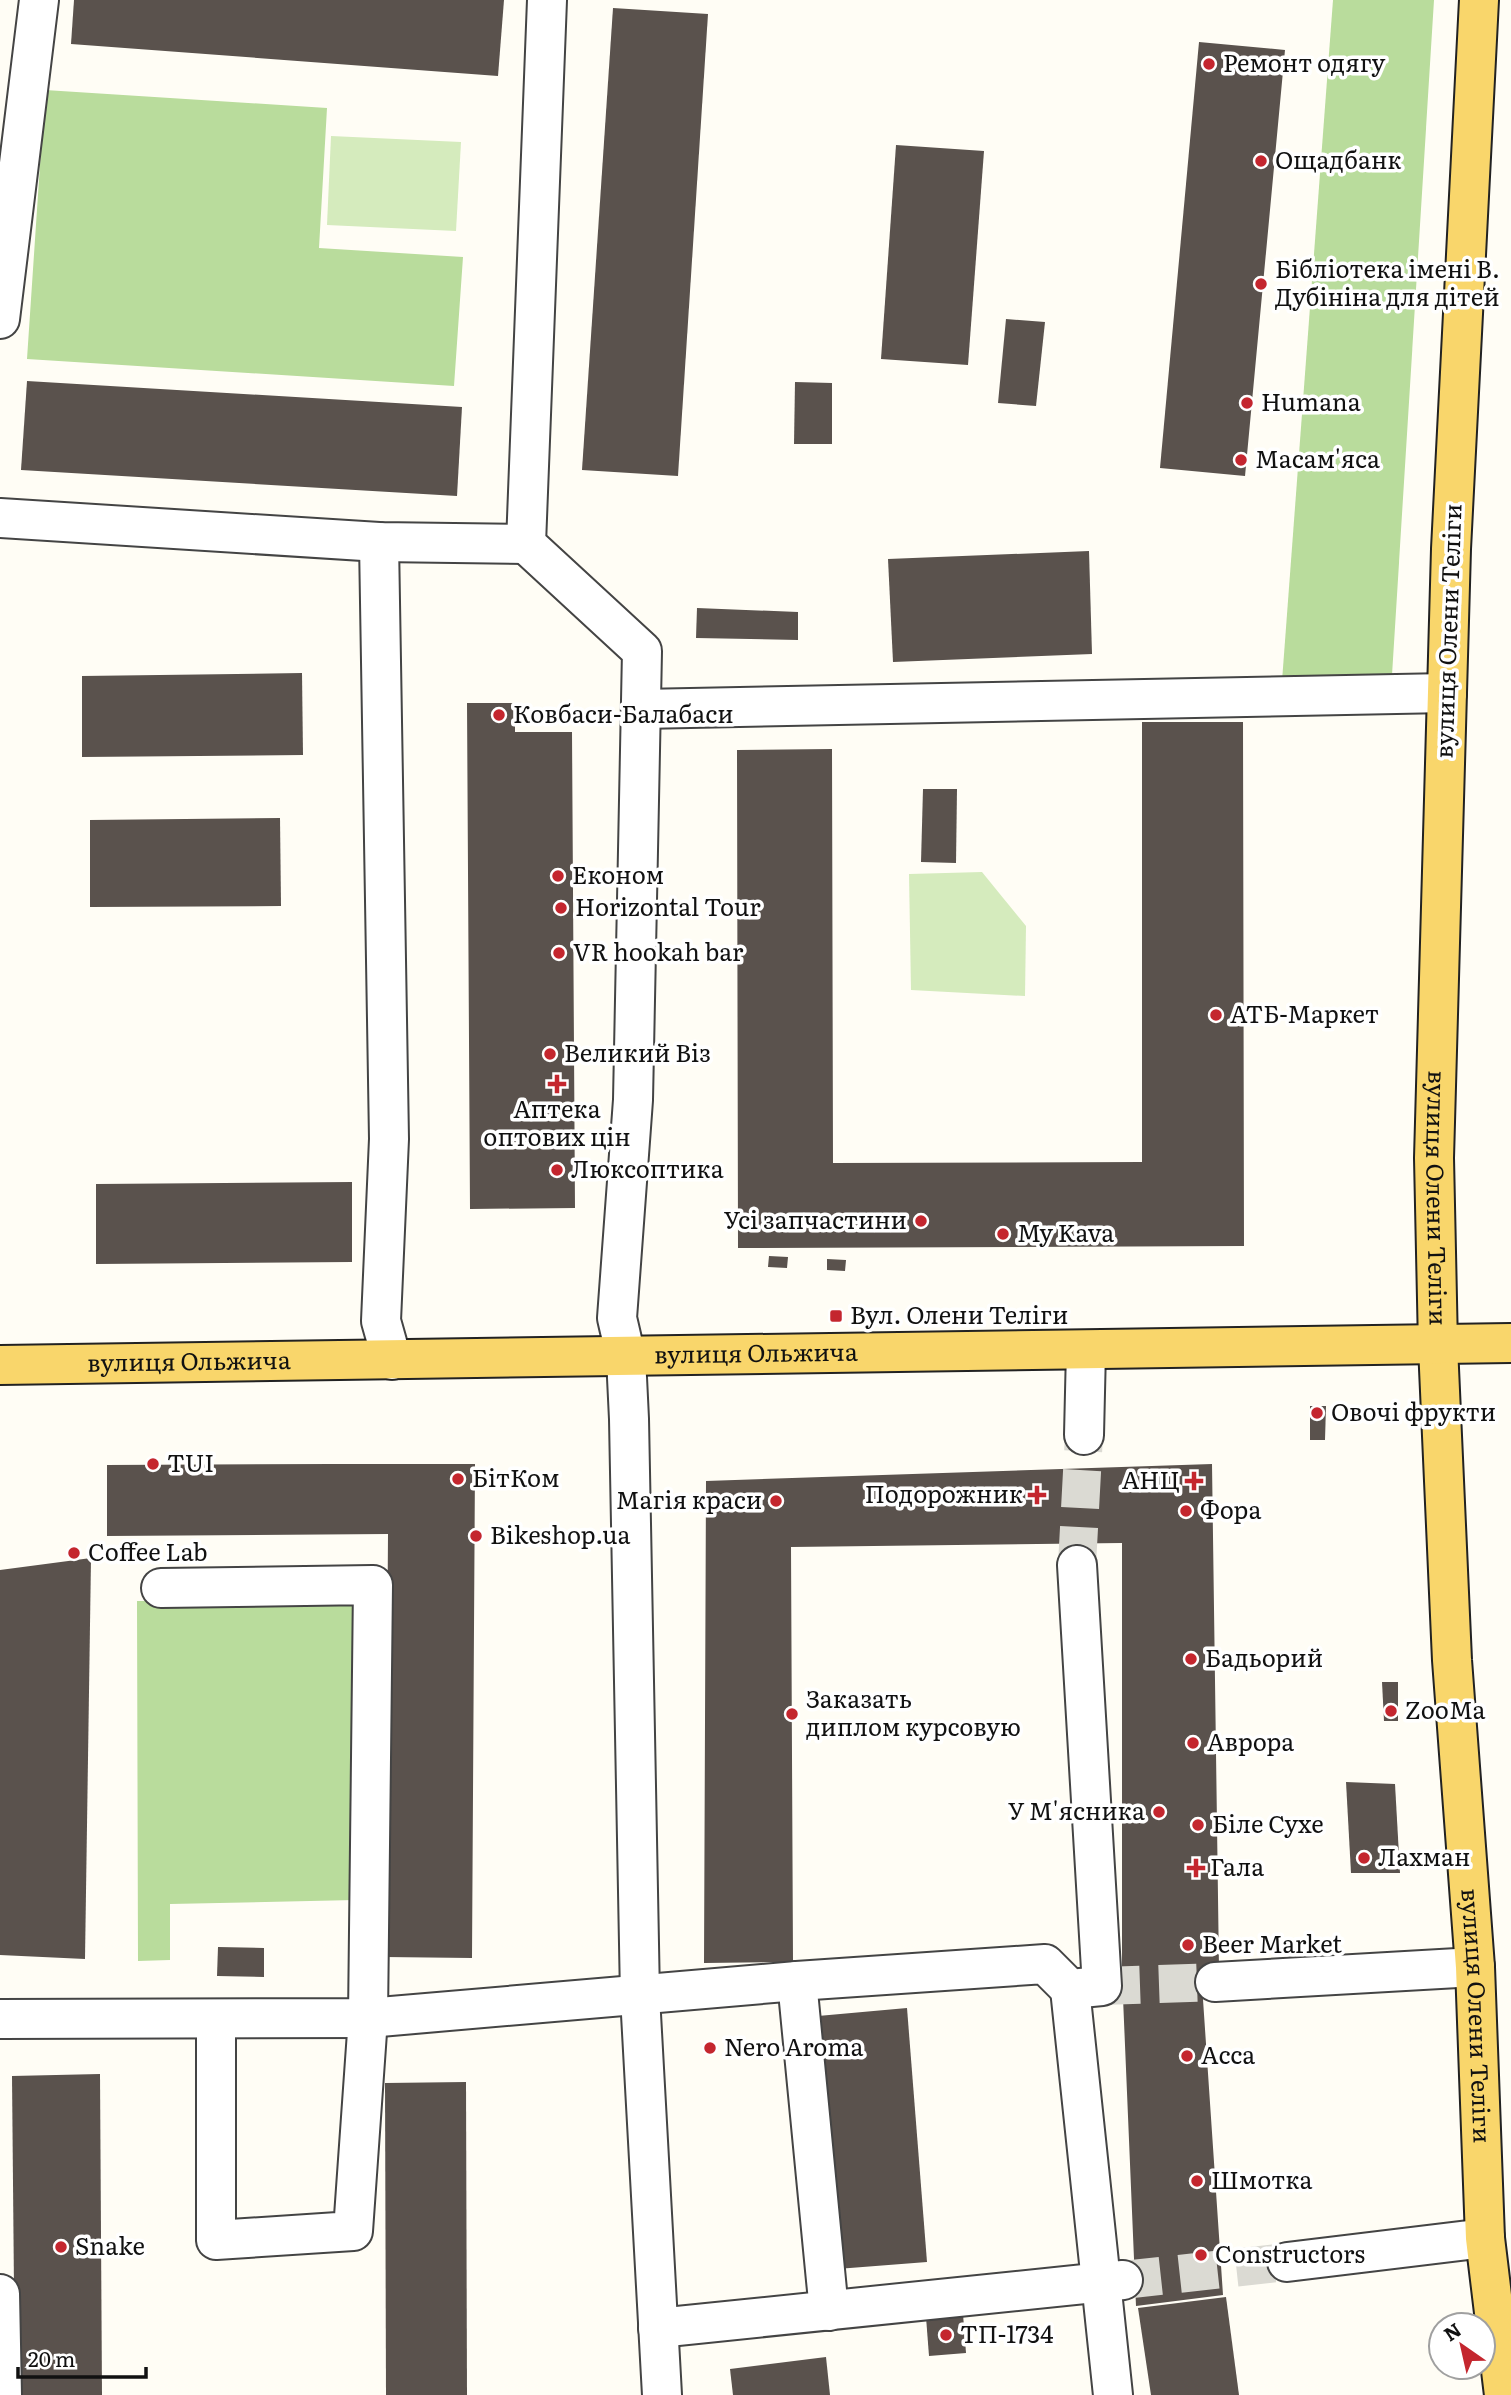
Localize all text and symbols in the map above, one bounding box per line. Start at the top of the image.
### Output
place label: Ремонт одягу [1223,44,1385,79]
marker: Ремонт одягу [1201,56,1217,72]
place label: Ощадбанк [1275,141,1401,176]
marker: Ощадбанк [1253,153,1269,169]
place label: Бібліотека імені В. Дубініна для дітей [1275,250,1500,313]
marker: Бібліотека імені В. Дубініна для дітей [1253,276,1269,292]
place label: Humana [1261,383,1361,418]
marker: Humana [1239,395,1255,411]
place label: Масам'яса [1255,440,1380,475]
marker: Масам'яса [1233,452,1249,468]
street label: вулиця Олени Теліги [1425,503,1468,759]
place label: Ковбаси-Балабаси [513,695,734,730]
marker: Ковбаси-Балабаси [491,707,507,723]
place label: Економ [572,856,664,891]
marker: Економ [550,868,566,884]
place label: Horizontal Tour [575,888,761,923]
marker: Horizontal Tour [553,900,569,916]
place label: VR hookah bar [573,933,744,968]
marker: VR hookah bar [551,945,567,961]
place label: АТБ-Маркет [1230,995,1379,1030]
marker: АТБ-Маркет [1208,1007,1224,1023]
place label: Великий Віз [564,1034,711,1069]
marker: Великий Віз [542,1046,558,1062]
street label: вулиця Олени Теліги [1419,1070,1458,1326]
marker: Аптека оптових цін [549,1076,565,1092]
place label: Аптека оптових цін [483,1090,631,1153]
place label: Люксоптика [571,1150,724,1185]
marker: Люксоптика [549,1162,565,1178]
place label: Усі запчастини [724,1201,907,1236]
marker: Усі запчастини [913,1213,929,1229]
place label: My Kava [1017,1214,1114,1249]
marker: My Kava [995,1226,1011,1242]
place label: Вул. Олени Теліги [850,1296,1068,1331]
marker: Вул. Олени Теліги [828,1308,844,1324]
street label: вулиця Ольжича [654,1333,858,1370]
street label: вулиця Ольжича [87,1341,291,1379]
place label: Овочі фрукти [1331,1393,1496,1428]
marker: Овочі фрукти [1309,1405,1325,1421]
place label: TUI [167,1444,214,1479]
marker: TUI [145,1456,161,1472]
place label: БітКом [472,1459,559,1494]
place label: АНЦ [1122,1461,1180,1496]
marker: БітКом [450,1471,466,1487]
marker: АНЦ [1186,1473,1202,1489]
place label: Подорожник [865,1475,1023,1510]
place label: Магія краси [616,1481,762,1516]
marker: Подорожник [1029,1487,1045,1503]
place label: Фора [1200,1491,1261,1526]
marker: Магія краси [768,1493,784,1509]
marker: Фора [1178,1503,1194,1519]
place label: Bikeshop.ua [490,1516,631,1551]
marker: Bikeshop.ua [468,1528,484,1544]
place label: Coffee Lab [88,1533,208,1568]
marker: Coffee Lab [66,1545,82,1561]
place label: Бадьорий [1205,1639,1323,1674]
marker: Бадьорий [1183,1651,1199,1667]
place label: Заказать диплом курсовую [806,1680,1021,1743]
place label: ZooMa [1405,1691,1485,1726]
marker: ZooMa [1383,1703,1399,1719]
marker: Заказать диплом курсовую [784,1706,800,1722]
place label: Аврора [1207,1723,1294,1758]
marker: Аврора [1185,1735,1201,1751]
place label: У М'ясника [1008,1792,1145,1827]
marker: У М'ясника [1151,1804,1167,1820]
place label: Біле Сухе [1212,1805,1324,1840]
marker: Біле Сухе [1190,1817,1206,1833]
place label: Лахман [1378,1838,1470,1873]
place label: Гала [1210,1848,1264,1883]
marker: Лахман [1356,1850,1372,1866]
marker: Гала [1188,1860,1204,1876]
street label: вулиця Олени Теліги [1454,1887,1501,2144]
place label: Beer Market [1202,1925,1342,1960]
marker: Beer Market [1180,1937,1196,1953]
place label: Nero Aroma [724,2028,863,2063]
place label: Асса [1201,2036,1255,2071]
marker: Nero Aroma [702,2040,718,2056]
marker: Асса [1179,2048,1195,2064]
place label: Шмотка [1211,2161,1313,2196]
marker: Шмотка [1189,2173,1205,2189]
place label: Snake [75,2227,145,2262]
place label: Constructors [1215,2235,1365,2270]
marker: Snake [53,2239,69,2255]
marker: Constructors [1193,2247,1209,2263]
north arrow [1427,2311,1497,2381]
place label: ТП-1734 [960,2315,1053,2350]
text: N [1437,2315,1466,2347]
marker: ТП-1734 [938,2327,954,2343]
scale bar [18,2336,145,2380]
text: 20 m [28,2342,75,2373]

